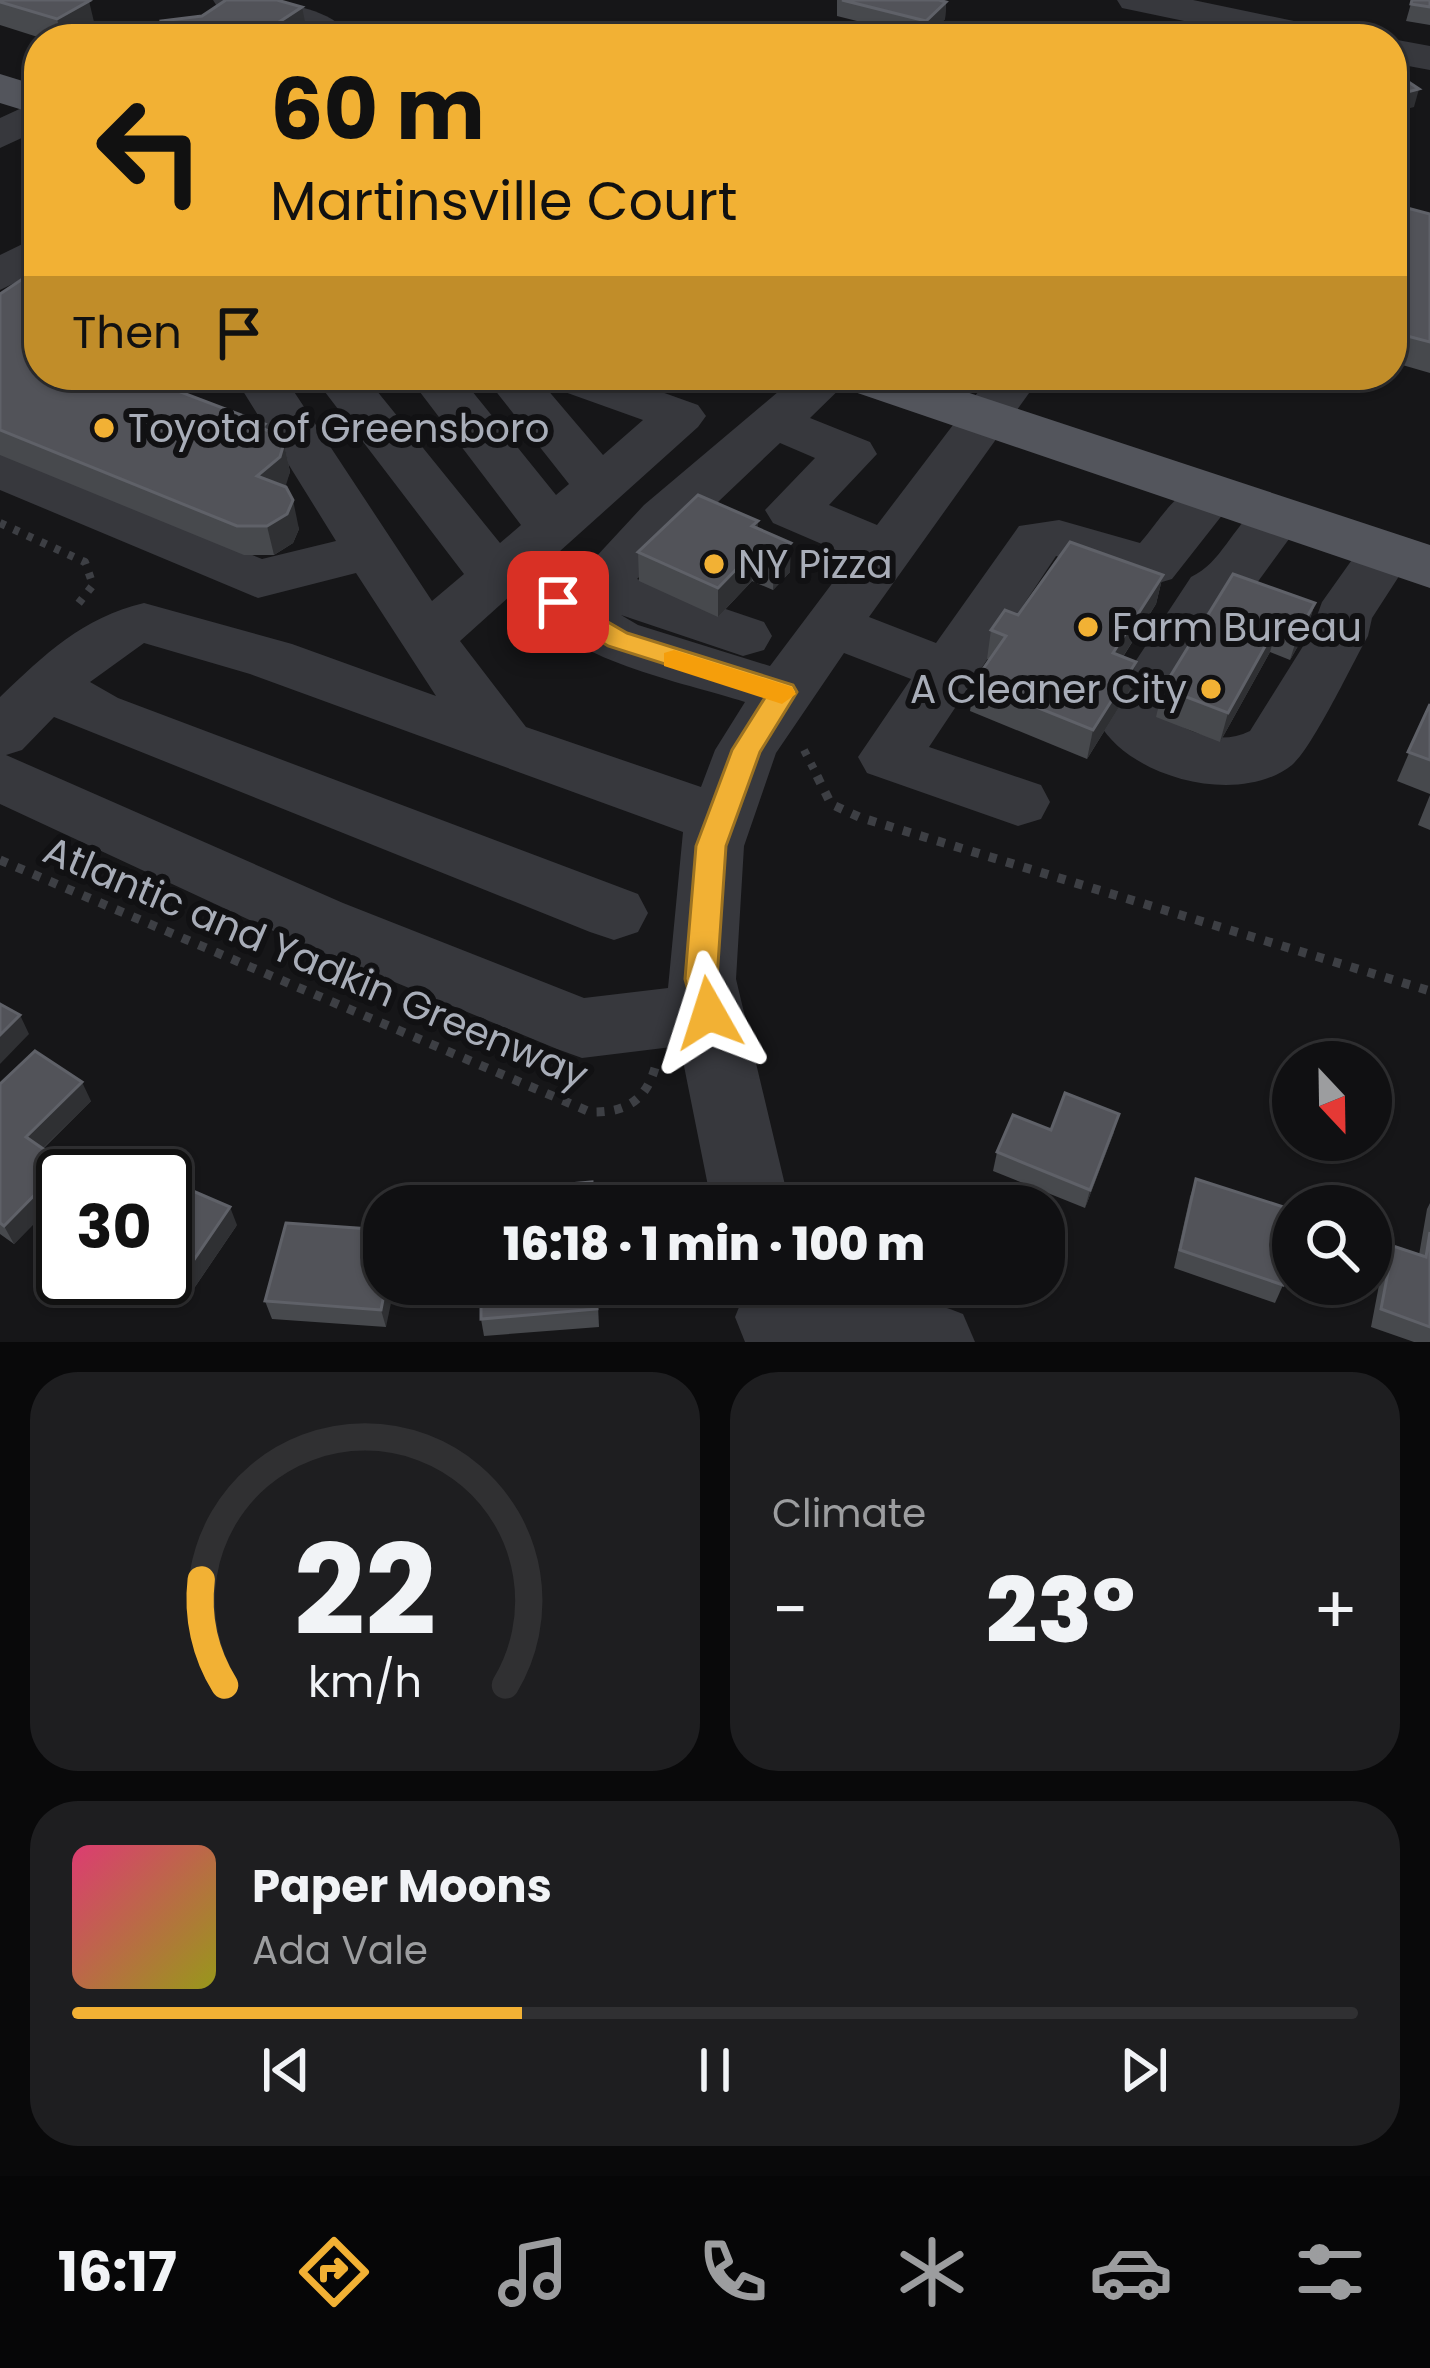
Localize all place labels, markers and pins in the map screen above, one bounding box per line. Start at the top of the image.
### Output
place label: Toyota of Greensboro [128,401,550,456]
marker: Toyota of Greensboro [91,415,117,441]
place label: NY Pizza [738,537,893,592]
pin [507,551,609,653]
marker: NY Pizza [701,551,727,577]
place label: Farm Bureau [1112,600,1362,655]
marker: Farm Bureau [1075,614,1101,640]
place label: A Cleaner City [910,662,1187,717]
marker: A Cleaner City [1198,676,1224,702]

